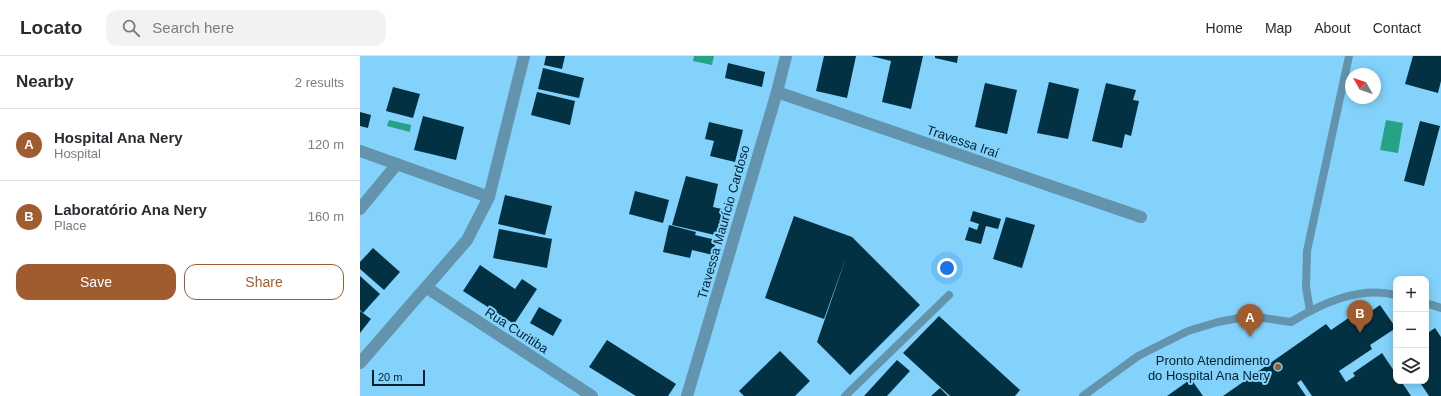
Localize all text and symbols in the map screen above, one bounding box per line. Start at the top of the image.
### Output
search box [106,10,386,46]
text: Locato [20,17,82,38]
icon: search [120,17,142,39]
text: Search here [152,19,234,36]
text: Home [1206,20,1243,36]
text: Map [1265,20,1292,36]
text: About [1314,20,1351,36]
text: Contact [1373,20,1421,36]
north arrow [1345,68,1381,104]
text: Nearby [16,72,74,91]
text: 2 results [295,75,344,90]
street label: Travessa Iraí [925,122,1001,161]
text: Hospital Ana Nery [54,129,183,146]
text: A [24,137,34,152]
text: 120 m [308,137,344,152]
street label: Travessa Maurício Cardoso [694,144,753,301]
text: Hospital [54,146,101,161]
text: Laboratório Ana Nery [54,201,207,218]
text: B [24,209,34,224]
text: 160 m [308,209,344,224]
text: Place [54,218,87,233]
your location [937,258,957,278]
button: Save [16,264,176,300]
button: Share [184,264,344,300]
map controls [1393,276,1429,384]
button: + [1393,276,1429,312]
pin: B [1347,300,1373,333]
street label: Rua Curitiba [482,304,552,357]
pin: A [1237,304,1263,337]
button: − [1393,312,1429,348]
button: layers [1393,348,1429,384]
place label: Pronto Atendimento do Hospital Ana Nery [1148,353,1270,383]
marker: Pronto Atendimento do Hospital Ana Nery [1273,362,1283,372]
scale bar [372,368,425,387]
text: 20 m [378,371,402,383]

